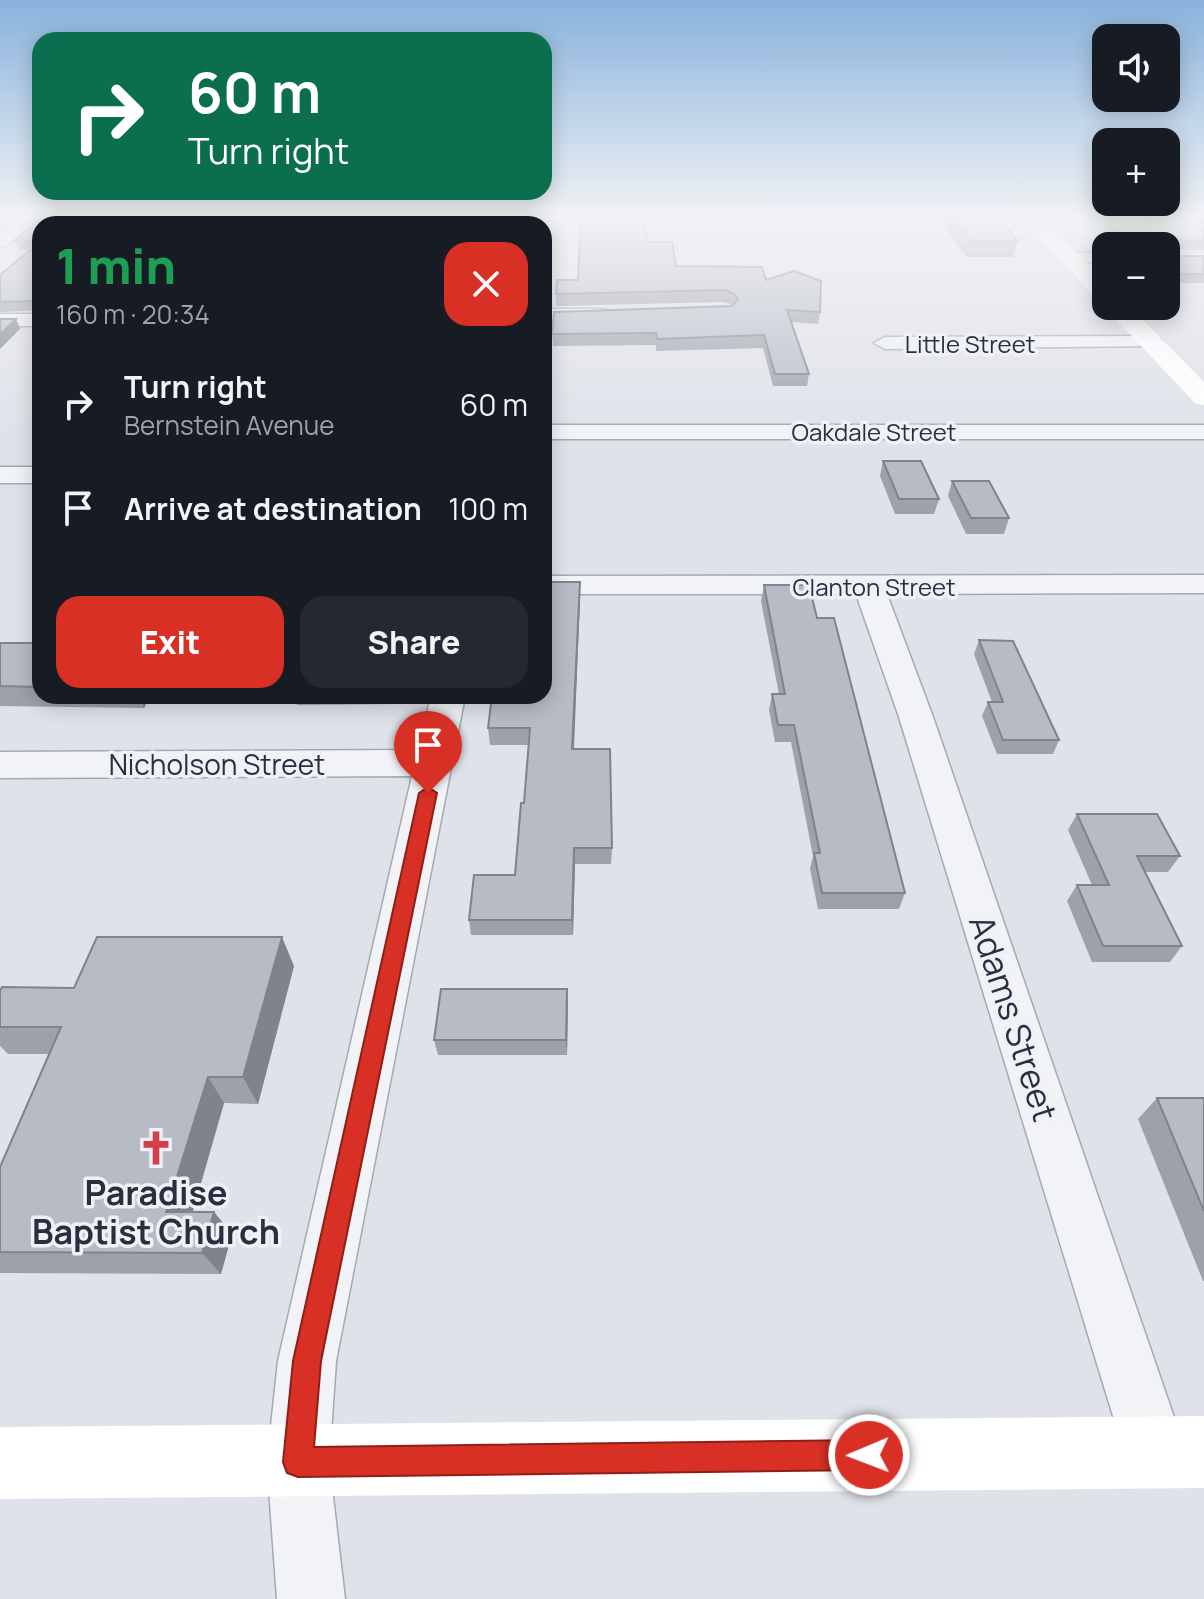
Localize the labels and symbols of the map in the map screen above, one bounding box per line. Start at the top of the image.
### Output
street label: Little Street [905,327,1035,360]
street label: Oakdale Street [792,415,956,448]
street label: Clanton Street [792,570,956,603]
pin [394,711,462,793]
street label: Nicholson Street [109,745,325,783]
street label: Adams Street [959,909,1069,1127]
church icon: Paradise Baptist Church [137,1129,175,1167]
place label: Paradise Baptist Church [32,1169,280,1254]
position arrow [827,1413,911,1497]

